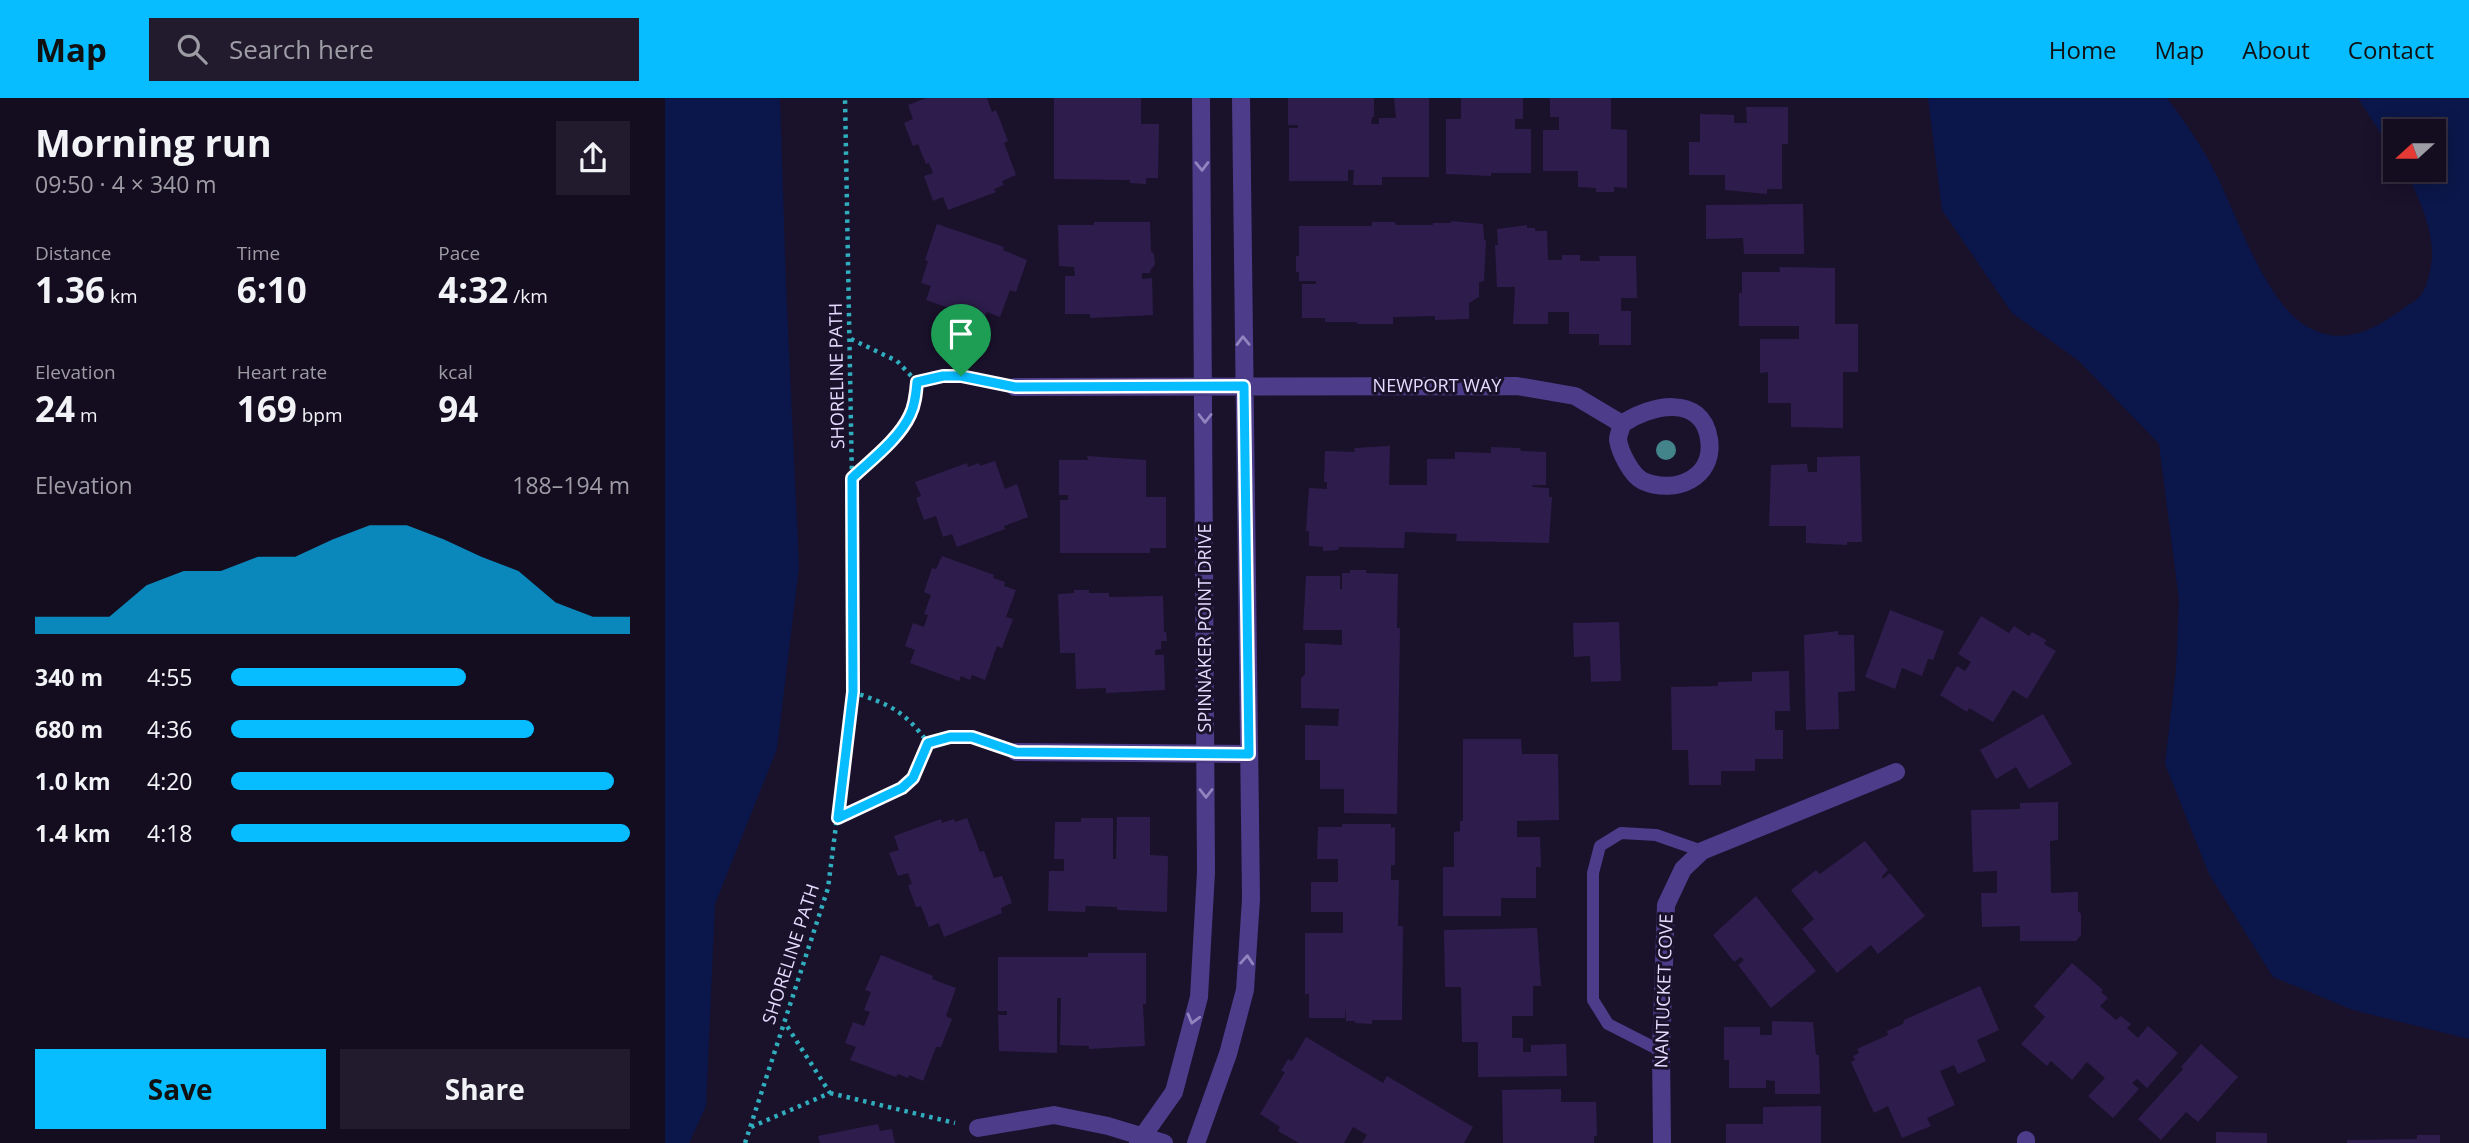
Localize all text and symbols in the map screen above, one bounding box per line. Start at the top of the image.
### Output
search box [149,18,639,81]
text: Map [35,27,107,72]
icon: search [173,30,211,68]
text: Search here [229,31,374,67]
text: Home [2049,33,2117,66]
text: Map [2155,33,2204,66]
text: About [2242,33,2310,66]
text: Contact [2348,33,2434,66]
text: Morning run [35,116,272,168]
north arrow [2383,119,2447,182]
map controls [2383,119,2446,182]
button: share [556,121,630,195]
one-way arrow [1194,161,1210,172]
text: 09:50 · 4 × 340 m [35,168,217,200]
text: Distance [35,240,111,266]
text: Time [237,240,280,266]
text: Pace [438,240,480,266]
text: 1.36 [35,266,105,313]
text: 6:10 [237,266,307,313]
text: 4:32 [438,266,508,313]
text: km [105,283,138,309]
text: /km [508,283,548,309]
street label: SHORELINE PATH [823,303,849,449]
pin [931,304,991,376]
icon: arrive [942,315,980,353]
one-way arrow [1235,335,1251,345]
text: Elevation [35,359,116,385]
text: Heart rate [237,359,327,385]
text: kcal [438,359,473,385]
street label: NEWPORT WAY [1373,373,1502,397]
text: 24 [35,385,75,432]
text: 169 [237,385,297,432]
text: 94 [438,385,478,432]
text: m [75,402,98,428]
text: bpm [297,402,342,428]
one-way arrow [1197,413,1212,424]
text: Elevation [35,469,133,501]
text: 188–194 m [512,469,630,501]
street label: SPINNAKER POINT DRIVE [1192,524,1216,732]
text: 340 m [35,661,103,693]
text: 4:55 [147,661,193,693]
text: 680 m [35,713,103,745]
text: 4:36 [147,713,193,745]
text: 1.0 km [35,765,111,797]
text: 4:20 [147,765,193,797]
one-way arrow [1198,788,1214,798]
text: 1.4 km [35,817,111,849]
text: 4:18 [147,817,193,849]
street label: SHORELINE PATH [756,880,824,1027]
street label: NANTUCKET COVE [1648,913,1678,1069]
one-way arrow [1239,954,1254,965]
one-way arrow [1187,1013,1201,1025]
button: Save [35,1049,326,1129]
button: Share [340,1049,630,1129]

